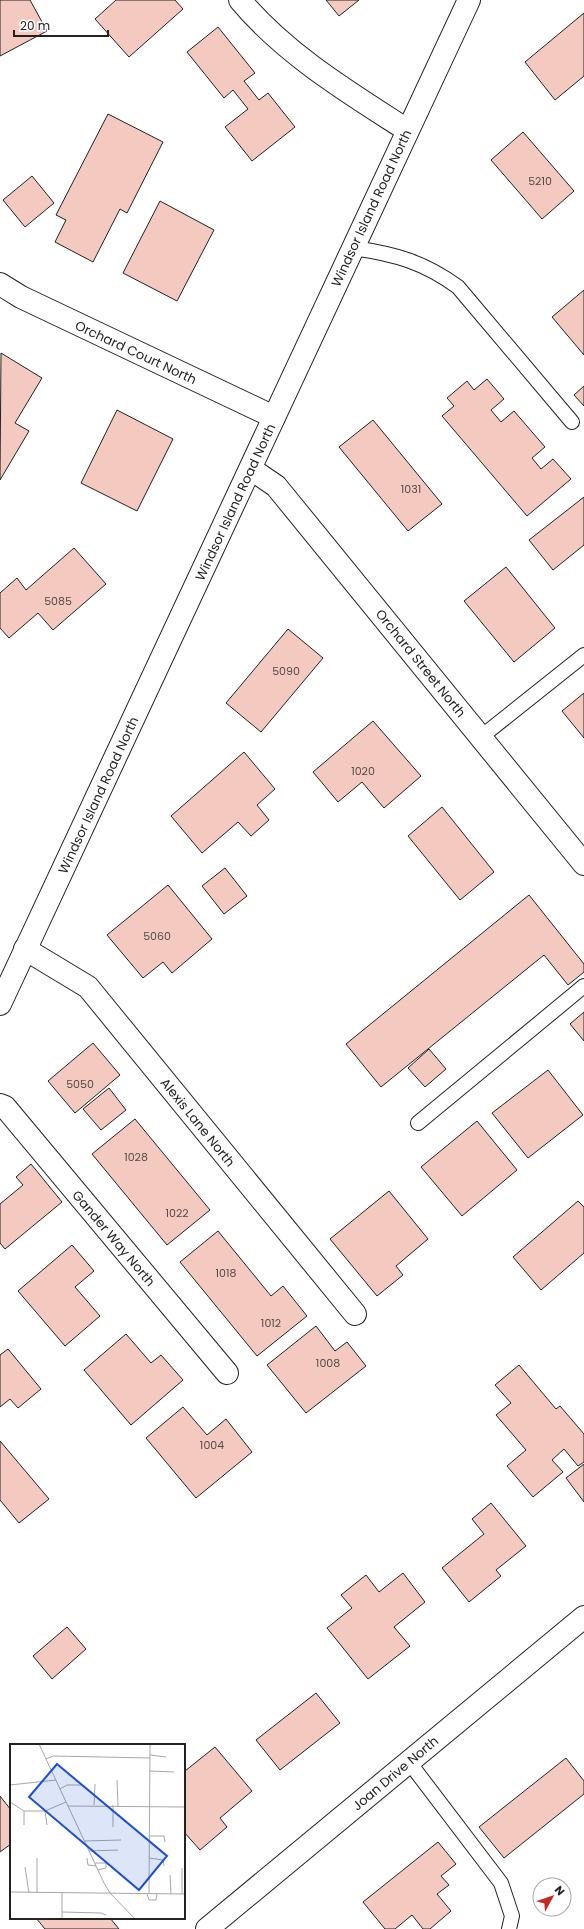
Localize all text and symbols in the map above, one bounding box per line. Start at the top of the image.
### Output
scale bar [14,12,108,38]
text: 20 m [20,17,50,34]
street label: Windsor Island Road North [327,126,416,290]
house number: 5210 [528,173,552,189]
street label: Orchard Court North [72,316,200,389]
street label: Windsor Island Road North [191,420,280,584]
house number: 1031 [401,481,421,497]
house number: 5085 [44,593,72,609]
street label: Orchard Street North [371,605,470,721]
house number: 5090 [272,663,300,679]
street label: Windsor Island Road North [54,713,143,877]
house number: 1020 [351,763,375,779]
house number: 5060 [143,928,171,944]
street label: Alexis Lane North [156,1074,239,1171]
house number: 5050 [66,1076,94,1092]
house number: 1028 [124,1149,148,1165]
street label: Gander Way North [68,1186,159,1290]
house number: 1022 [165,1205,189,1221]
house number: 1018 [216,1265,237,1281]
house number: 1012 [261,1315,281,1331]
house number: 1008 [316,1355,340,1371]
house number: 1004 [200,1437,224,1453]
street label: Joan Drive North [348,1732,442,1815]
inset map [10,1744,185,1919]
north arrow [532,1877,572,1917]
text: N [551,1882,568,1899]

